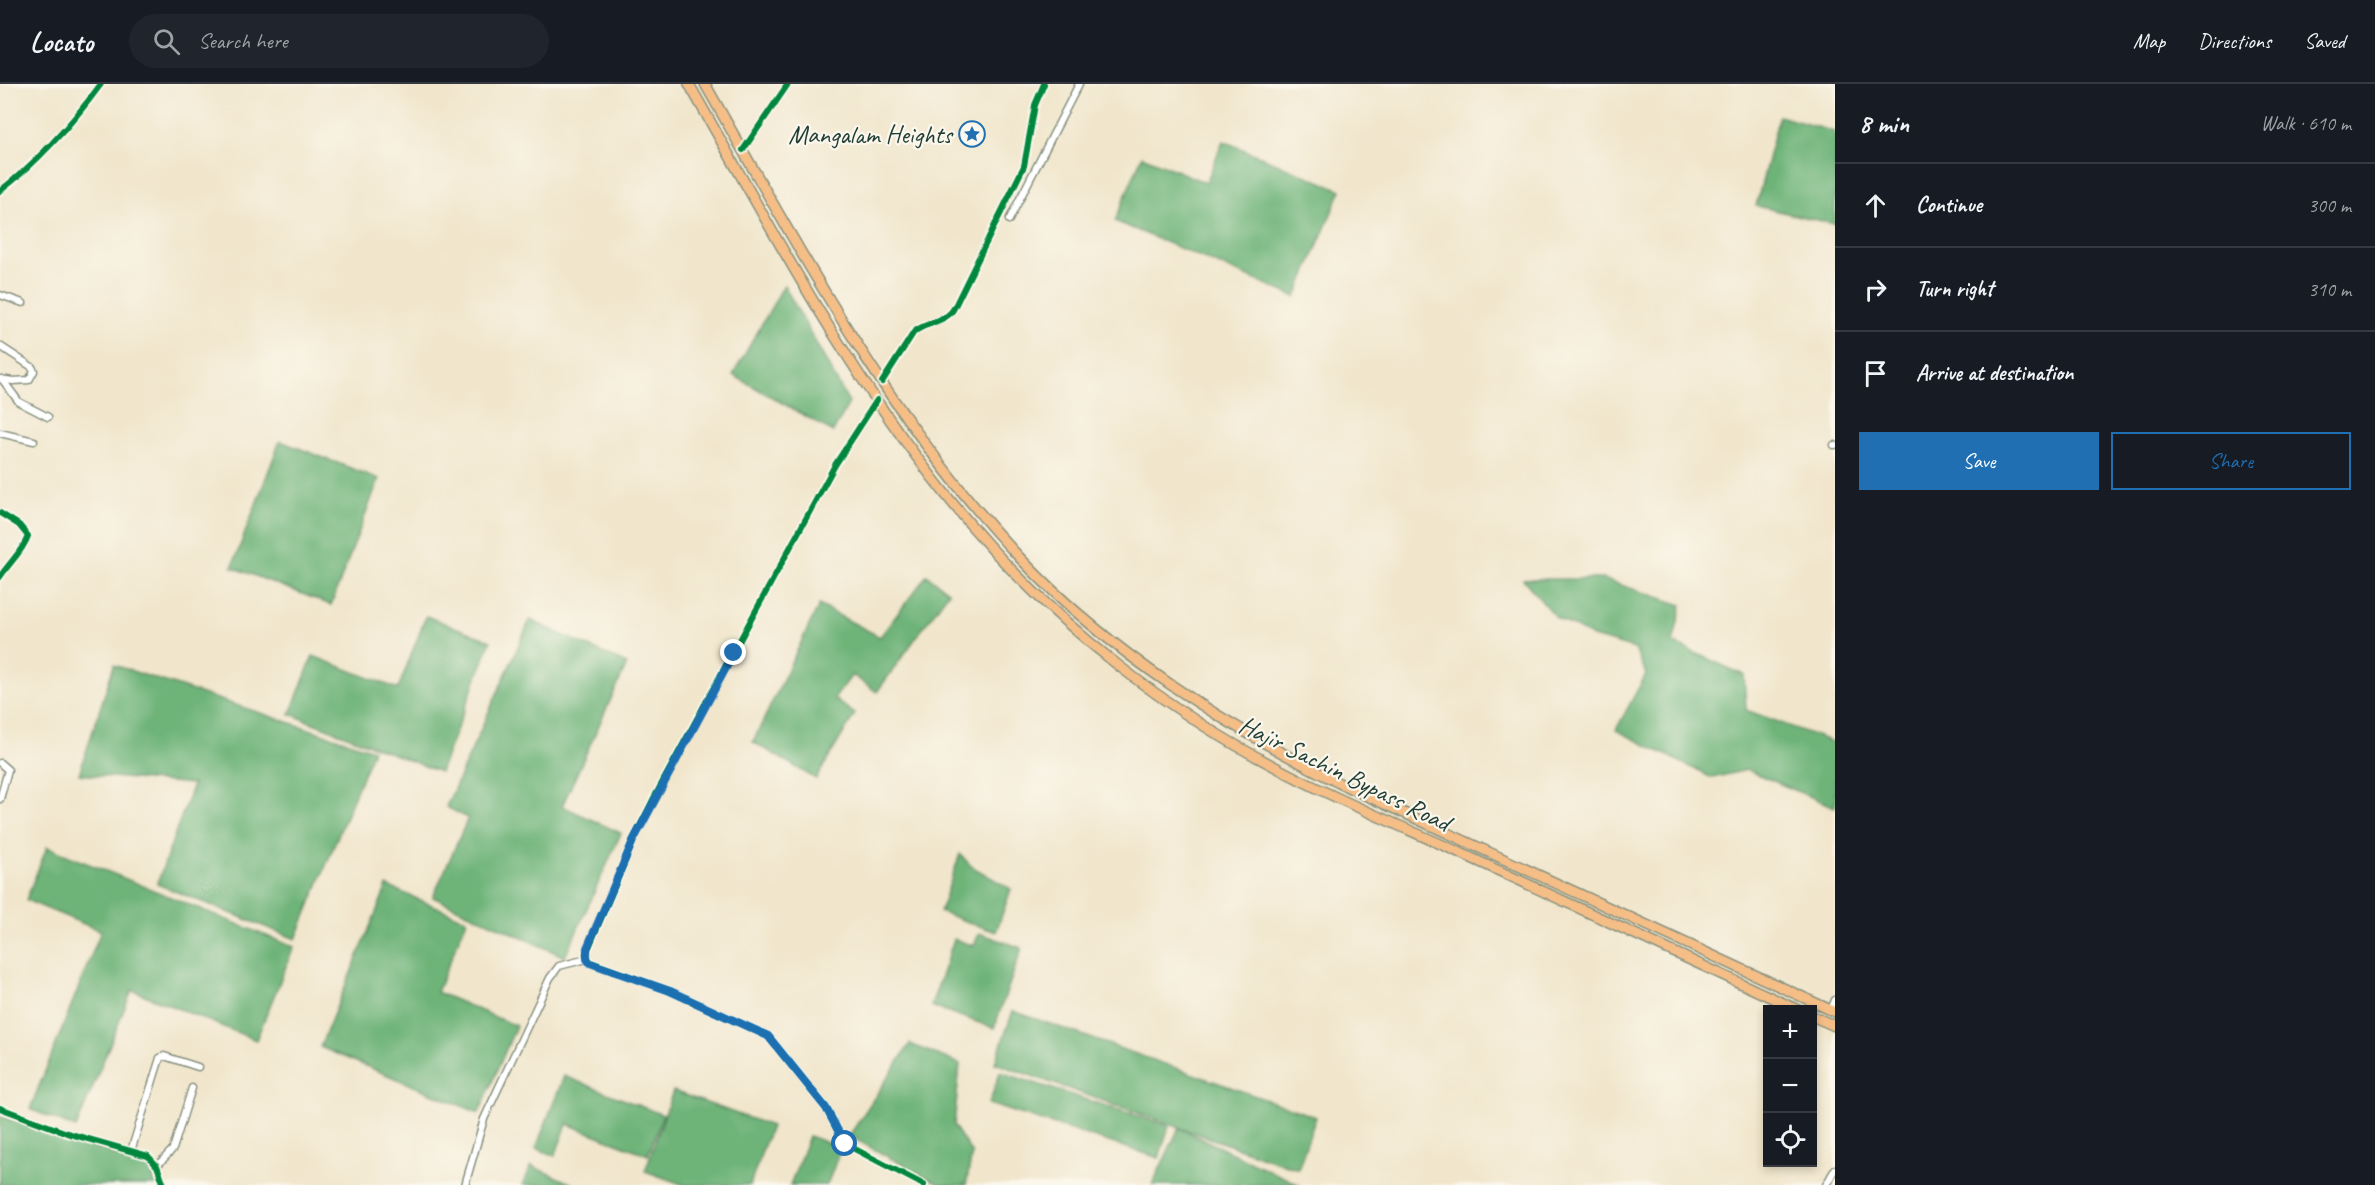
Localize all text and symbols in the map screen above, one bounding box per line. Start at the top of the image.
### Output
search box [129,14,549,68]
text: Locato [30,24,93,59]
icon: search [150,25,183,58]
text: Search here [198,27,288,55]
text: Map [2133,28,2165,54]
text: Directions [2198,28,2271,54]
text: Saved [2304,28,2345,54]
text: 8 min [1859,107,1909,140]
text: Walk · 610 m [2261,111,2351,136]
place label: Mangalam Heights [788,118,954,151]
place icon: Mangalam Heights [957,119,987,149]
icon: ahead [1859,189,1892,222]
text: Continue [1916,191,1982,219]
text: 300 m [2308,193,2351,218]
icon: right [1859,273,1892,306]
text: Turn right [1916,275,1993,303]
text: 310 m [2308,277,2351,302]
icon: arrive [1859,357,1892,390]
text: Arrive at destination [1916,359,2073,387]
button: Save [1859,432,2099,490]
button: Share [2111,432,2351,490]
route end [720,639,746,665]
street label: Hajir Sachin Bypass Road [1234,708,1459,841]
map controls [1763,1005,1817,1167]
button: + [1763,1005,1817,1059]
button: − [1763,1059,1817,1113]
button: locate [1763,1113,1817,1167]
route start [831,1130,857,1156]

